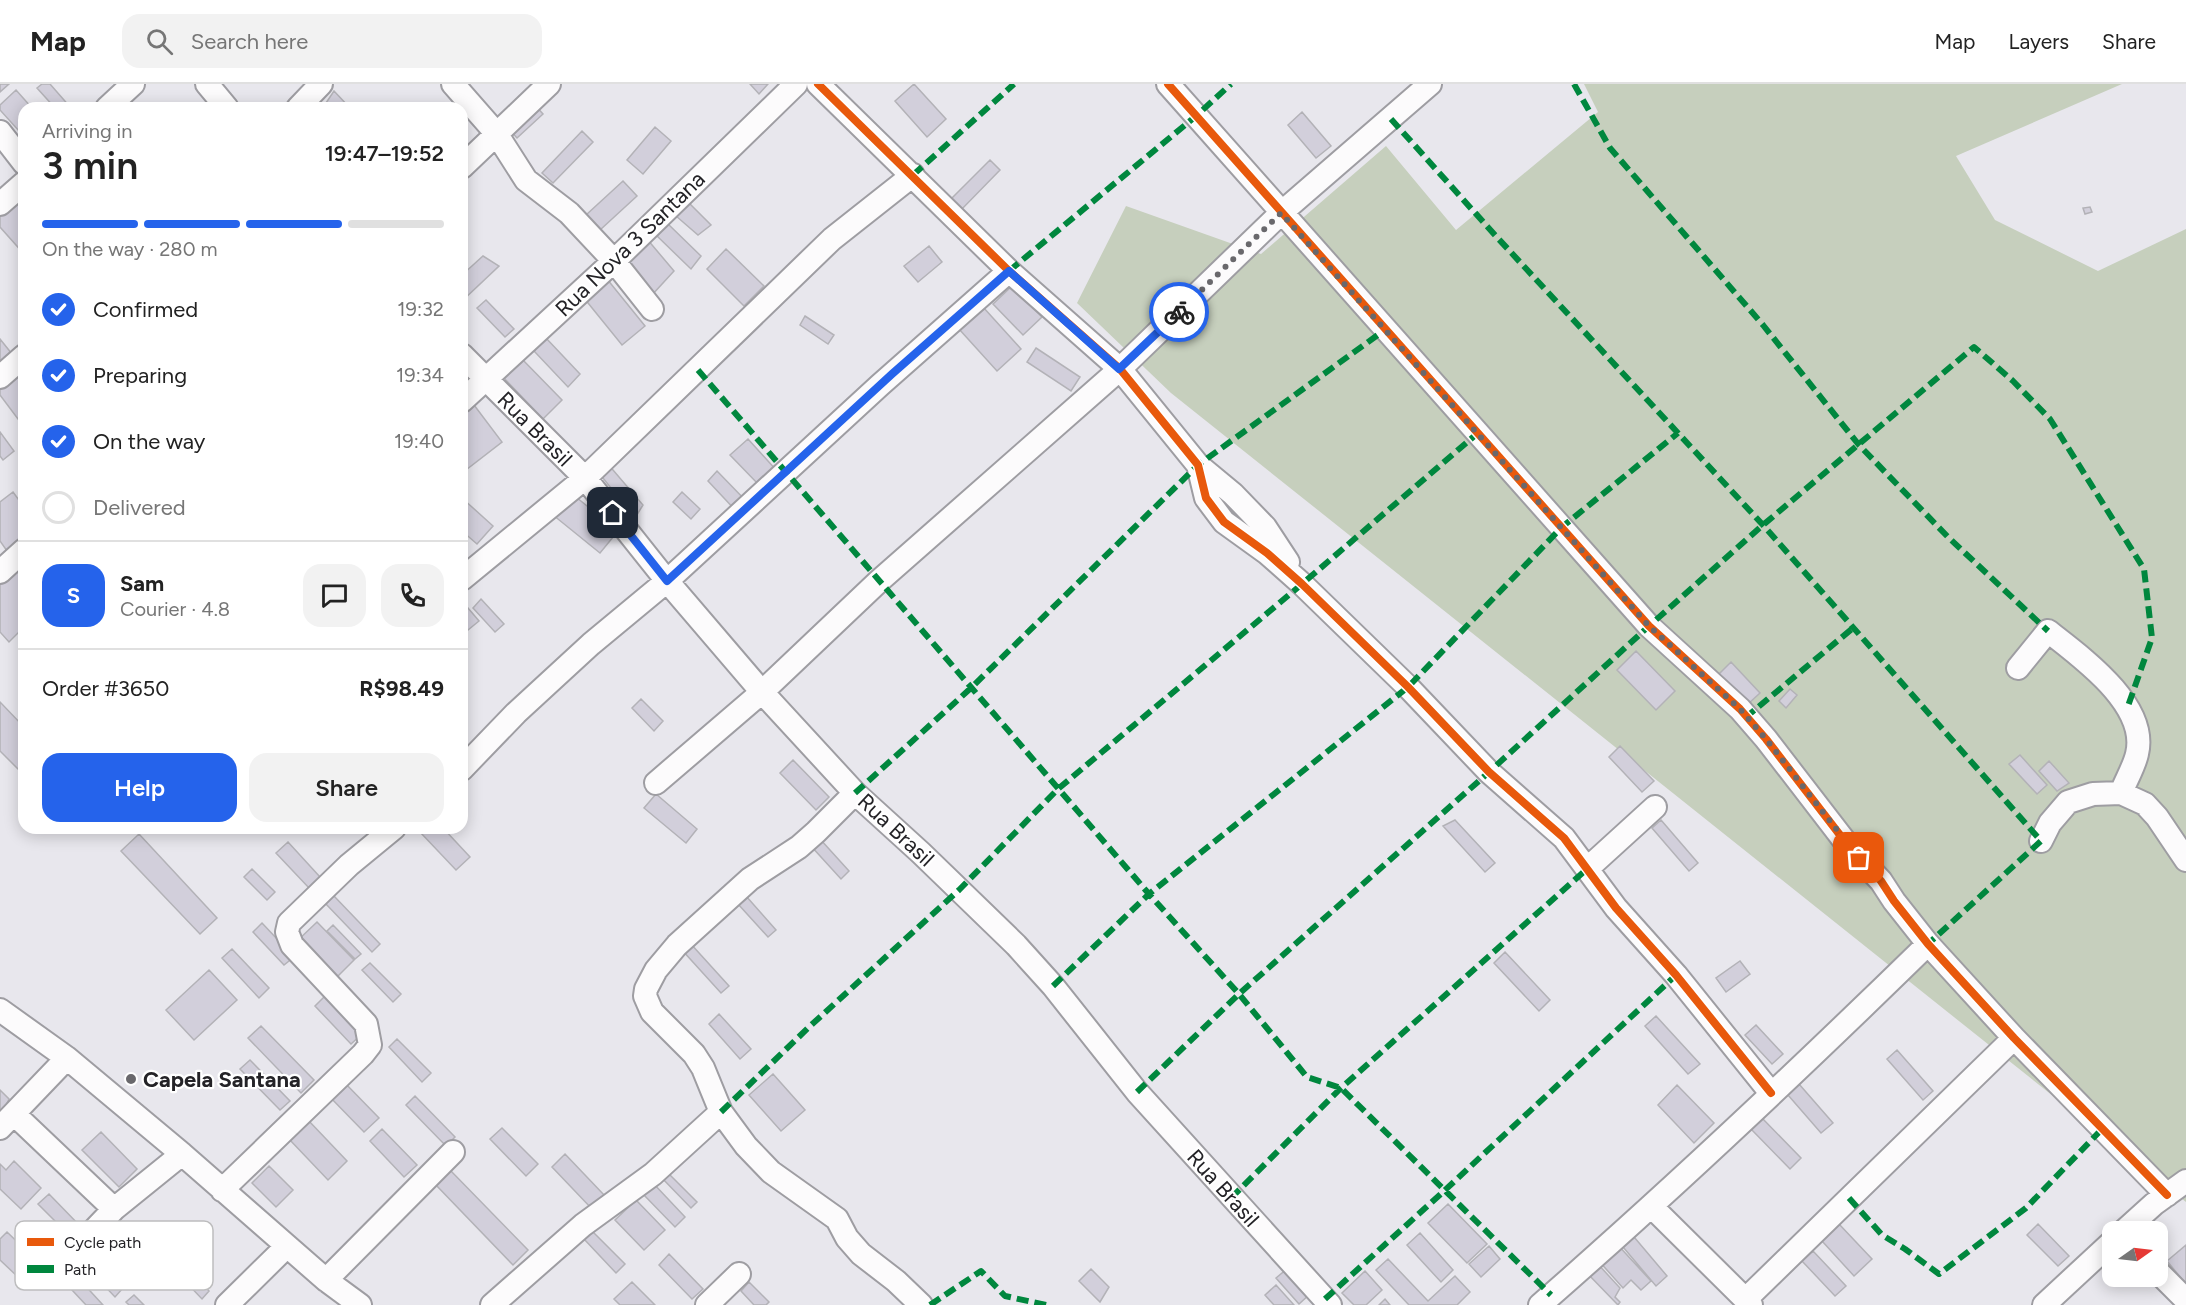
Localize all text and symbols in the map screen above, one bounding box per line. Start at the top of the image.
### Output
search box [122,14,542,68]
text: Map [30,24,86,58]
icon: search [143,25,176,58]
text: Search here [191,28,308,55]
text: Map [1935,29,1975,54]
text: Layers [2008,29,2069,54]
text: Share [2102,29,2156,54]
text: Arriving in [42,119,132,143]
text: 19:47–19:52 [325,140,444,167]
text: 3 min [42,142,138,189]
street label: Rua Nova 3 Santana [550,166,710,322]
text: On the way · 280 m [42,237,217,261]
courier [1149,282,1209,342]
icon: check [42,293,75,326]
text: Confirmed [93,296,198,323]
icon: bike [1163,296,1196,329]
text: 19:32 [397,297,444,321]
icon: check [42,359,75,392]
text: Preparing [93,362,187,389]
text: 19:34 [396,363,444,387]
street label: Rua Brasil [492,386,578,472]
icon: check [42,425,75,458]
text: On the way [93,428,205,455]
text: 19:40 [394,429,444,453]
pin [587,487,638,538]
text: Delivered [93,494,186,521]
icon: home [596,496,629,529]
button: chat [303,564,366,627]
button: phone [381,564,444,627]
text: Sam [120,570,164,597]
text: S [67,582,80,609]
text: Courier · 4.8 [120,597,230,621]
text: Order #3650 [42,675,169,702]
text: R$98.49 [359,675,444,702]
button: Help [42,753,237,822]
button: Share [249,753,444,822]
street label: Rua Brasil [852,788,940,872]
pin [1833,832,1884,883]
icon: bag [1842,841,1875,874]
place label: Capela Santana [143,1066,301,1093]
marker: Capela Santana [124,1072,138,1086]
street label: Rua Brasil [1181,1144,1265,1232]
legend [15,1221,213,1290]
north arrow [2102,1221,2168,1287]
map controls [2102,1221,2168,1287]
text: Cycle path [64,1233,141,1252]
text: Path [64,1260,96,1279]

